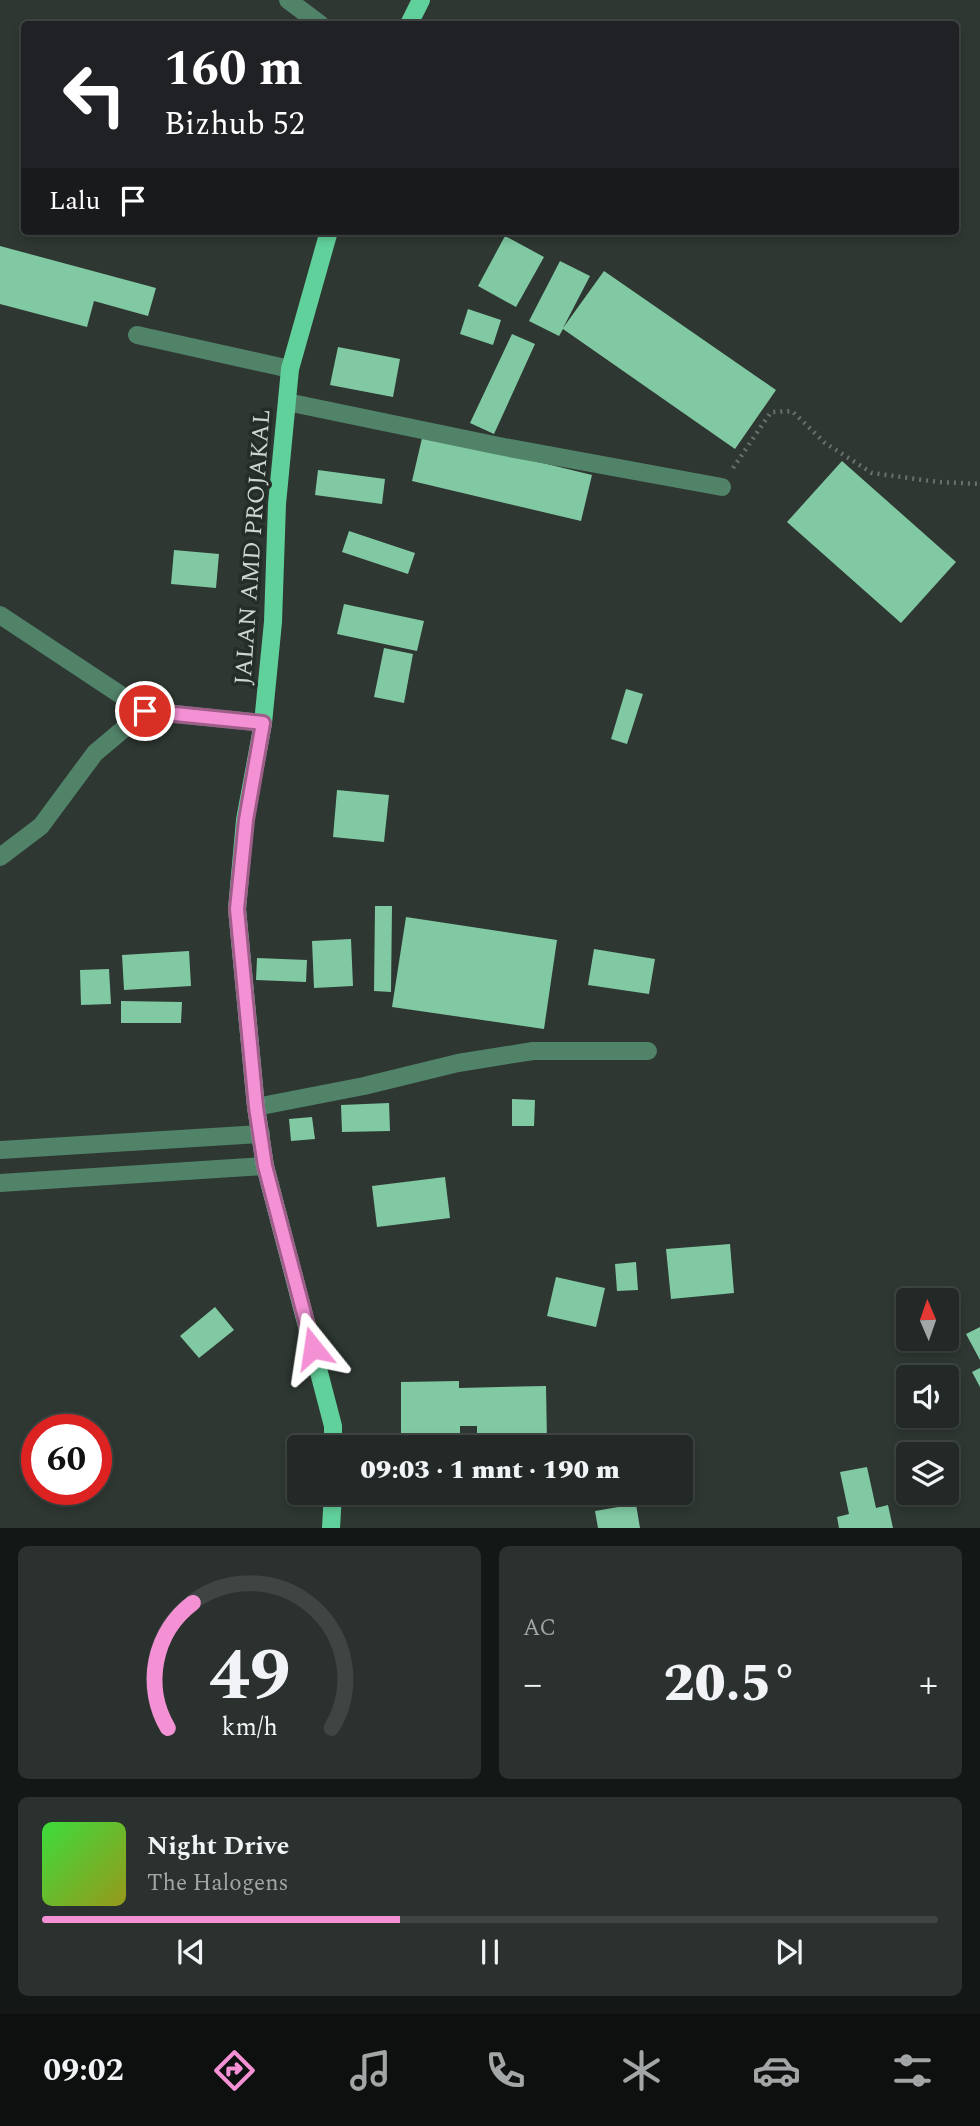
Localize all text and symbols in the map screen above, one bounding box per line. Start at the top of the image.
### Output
text: 160 m [164,32,303,107]
icon: left [49,49,140,140]
text: Bizhub 52 [164,100,305,149]
text: Lalu [49,181,100,221]
icon: arrive [114,182,152,220]
street label: JALAN AMD PROJAKAL [225,408,281,686]
pin [115,681,175,741]
icon: arrive [126,692,164,730]
north arrow [896,1288,959,1351]
map controls [896,1288,959,1505]
position arrow [276,1311,350,1385]
button: sound [896,1365,959,1428]
speed limit sign: 60 [21,1414,112,1505]
button: layers [896,1442,959,1505]
text: 09:03 · 1 mnt · 190 m [360,1450,620,1490]
text: AC [523,1611,556,1646]
text: 49 [209,1622,290,1733]
text: 20.5° [663,1645,798,1724]
text: − [523,1656,542,1714]
text: + [919,1656,938,1714]
text: km/h [221,1709,278,1747]
text: Night Drive [147,1826,289,1866]
text: The Halogens [147,1866,289,1901]
icon: previous [172,1933,210,1971]
icon: pause [471,1933,509,1971]
icon: next [770,1933,808,1971]
text: 09:02 [43,2046,124,2095]
icon: directions [210,2046,259,2095]
icon: music [346,2046,395,2095]
icon: phone [481,2046,530,2095]
icon: climate [617,2046,666,2095]
icon: car [752,2046,801,2095]
icon: filters [888,2046,937,2095]

